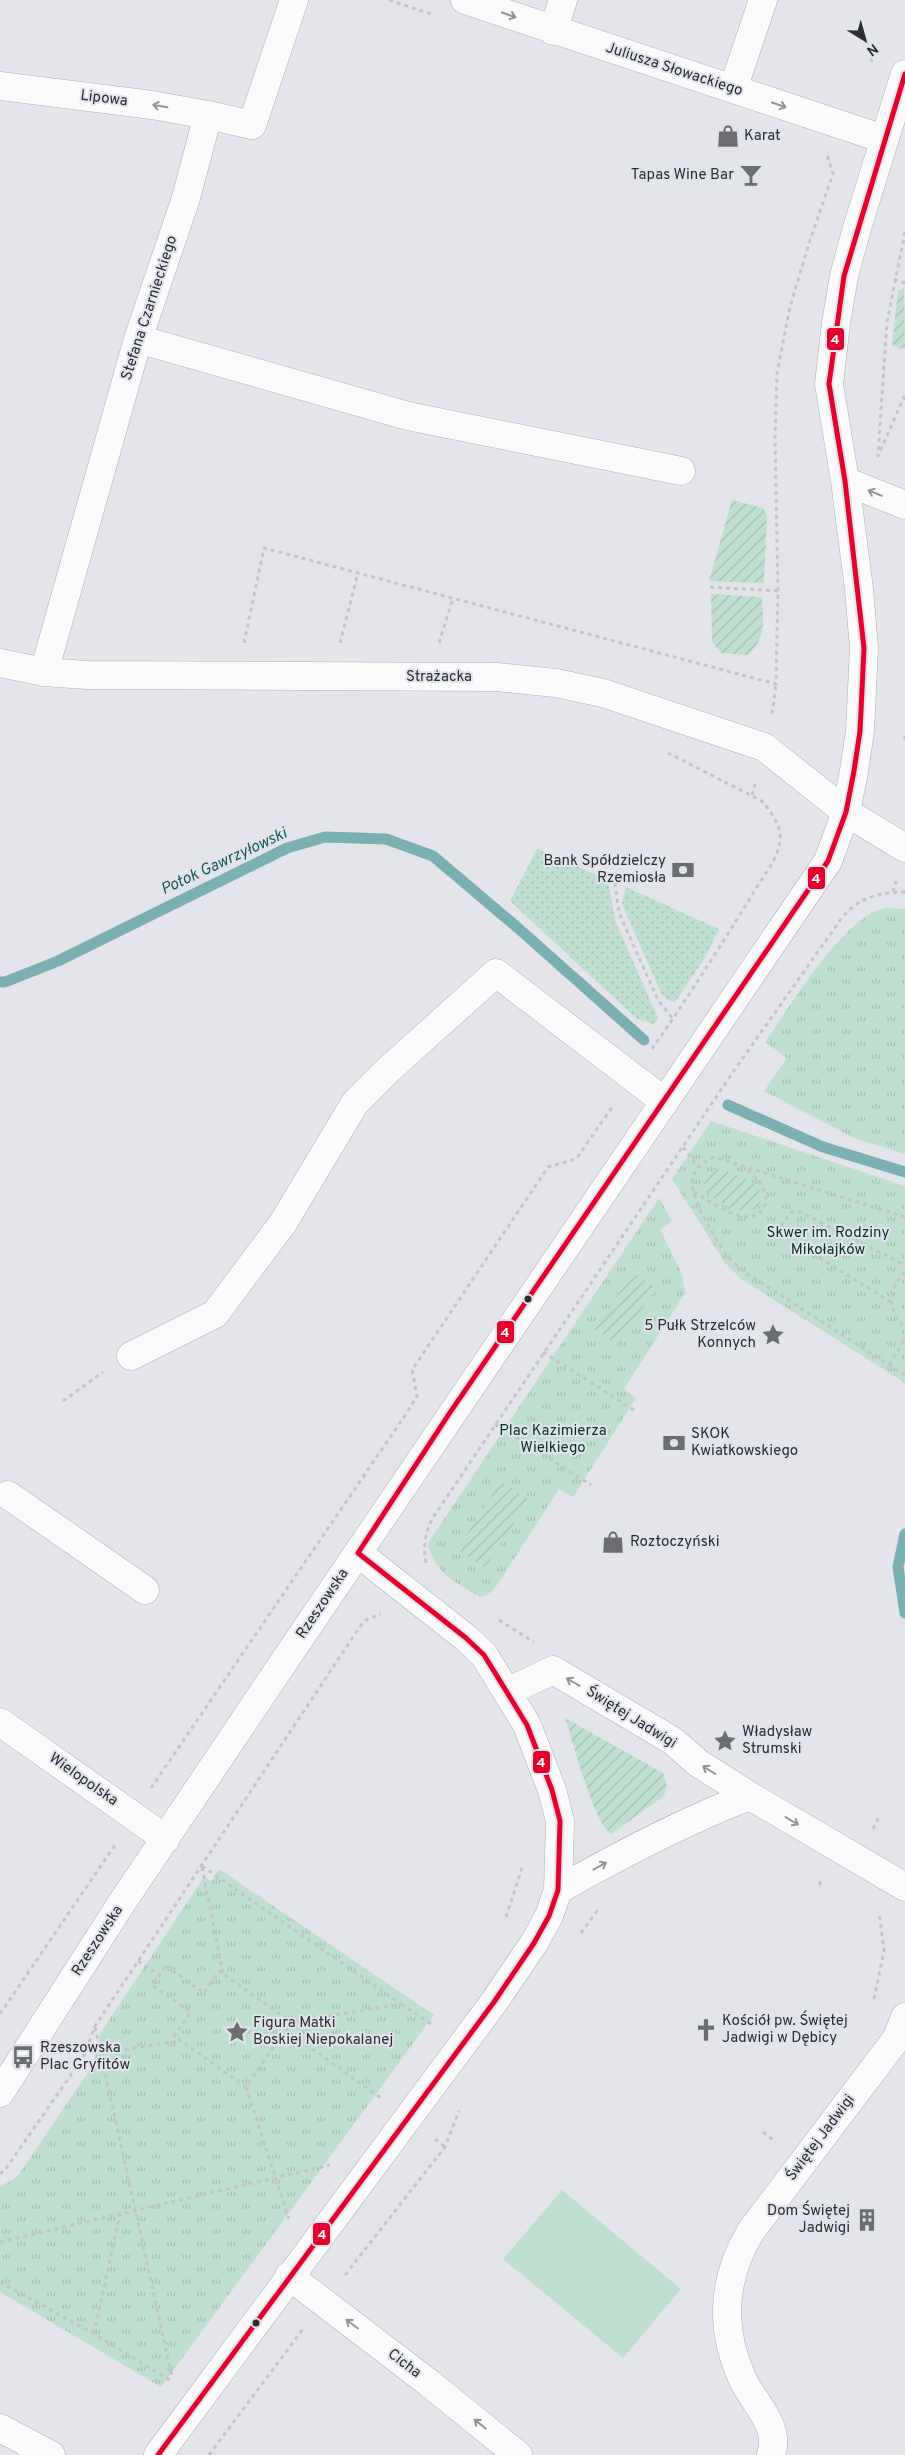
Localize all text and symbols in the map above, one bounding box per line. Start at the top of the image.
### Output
one-way arrow [501,11,516,20]
north arrow [840,15,890,65]
street label: Juliusza Słowackiego [603,39,745,101]
text: N [863,39,881,59]
street label: Lipowa [79,87,129,111]
one-way arrow [153,101,169,111]
one-way arrow [771,101,786,110]
shop icon: Karat [715,123,741,149]
place label: Karat [744,127,781,146]
bar icon: Tapas Wine Bar [738,162,764,188]
place label: Tapas Wine Bar [631,166,734,185]
street label: Stefana Czarnieckiego [118,233,182,383]
line badge: 4 [826,327,845,351]
text: 4 [831,332,840,349]
one-way arrow [868,488,883,497]
street label: Strażacka [406,668,472,687]
water label: Potok Gawrzyłowski [158,824,291,900]
place label: Bank Spółdzielczy Rzemiosła [543,852,666,888]
bank icon: Bank Spółdzielczy Rzemiosła [670,857,696,883]
line badge: 4 [807,866,826,890]
text: 4 [812,871,821,888]
park label: Skwer im. Rodziny Mikołajków [767,1224,889,1260]
unlabelled marker [523,1294,533,1304]
place label: 5 Pułk Strzelców Konnych [644,1317,756,1353]
line badge: 4 [496,1320,515,1344]
place icon: 5 Pułk Strzelców Konnych [760,1322,786,1348]
text: 4 [501,1325,510,1342]
park label: Plac Kazimierza Wielkiego [499,1422,607,1458]
place label: SKOK Kwiatkowskiego [691,1425,798,1461]
bank icon: SKOK Kwiatkowskiego [661,1430,687,1456]
shop icon: Roztoczyński [600,1529,626,1555]
place label: Roztoczyński [630,1533,720,1552]
street label: Rzeszowska [293,1565,353,1643]
one-way arrow [567,1677,581,1687]
street label: Świętej Jadwigi [582,1681,681,1753]
place label: Władysław Strumski [742,1723,812,1759]
place icon: Władysław Strumski [712,1728,738,1754]
street label: Wielopolska [45,1749,121,1811]
line badge: 4 [532,1750,551,1774]
text: 4 [537,1755,546,1772]
one-way arrow [702,1765,716,1776]
one-way arrow [785,1816,799,1826]
one-way arrow [593,1861,608,1871]
street label: Rzeszowska [68,1902,128,1980]
place label: Kościół pw. Świętej Jadwigi w Dębicy [722,2010,848,2048]
place label: Figura Matki Boskiej Niepokalanej [253,2014,393,2050]
church icon: Kościół pw. Świętej Jadwigi w Dębicy [693,2017,719,2043]
place icon: Figura Matki Boskiej Niepokalanej [224,2019,250,2045]
place label: Rzeszowska Plac Gryfitów [40,2039,130,2075]
bus stop icon: Rzeszowska Plac Gryfitów [10,2044,36,2070]
street label: Świętej Jadwigi [781,2090,860,2185]
place label: Dom Świętej Jadwigi [767,2200,850,2238]
building icon: Dom Świętej Jadwigi [854,2207,880,2233]
line badge: 4 [312,2222,331,2246]
text: 4 [318,2227,327,2244]
unlabelled marker [251,2318,261,2328]
one-way arrow [346,2319,359,2330]
street label: Cicha [383,2345,425,2383]
one-way arrow [474,2419,487,2430]

